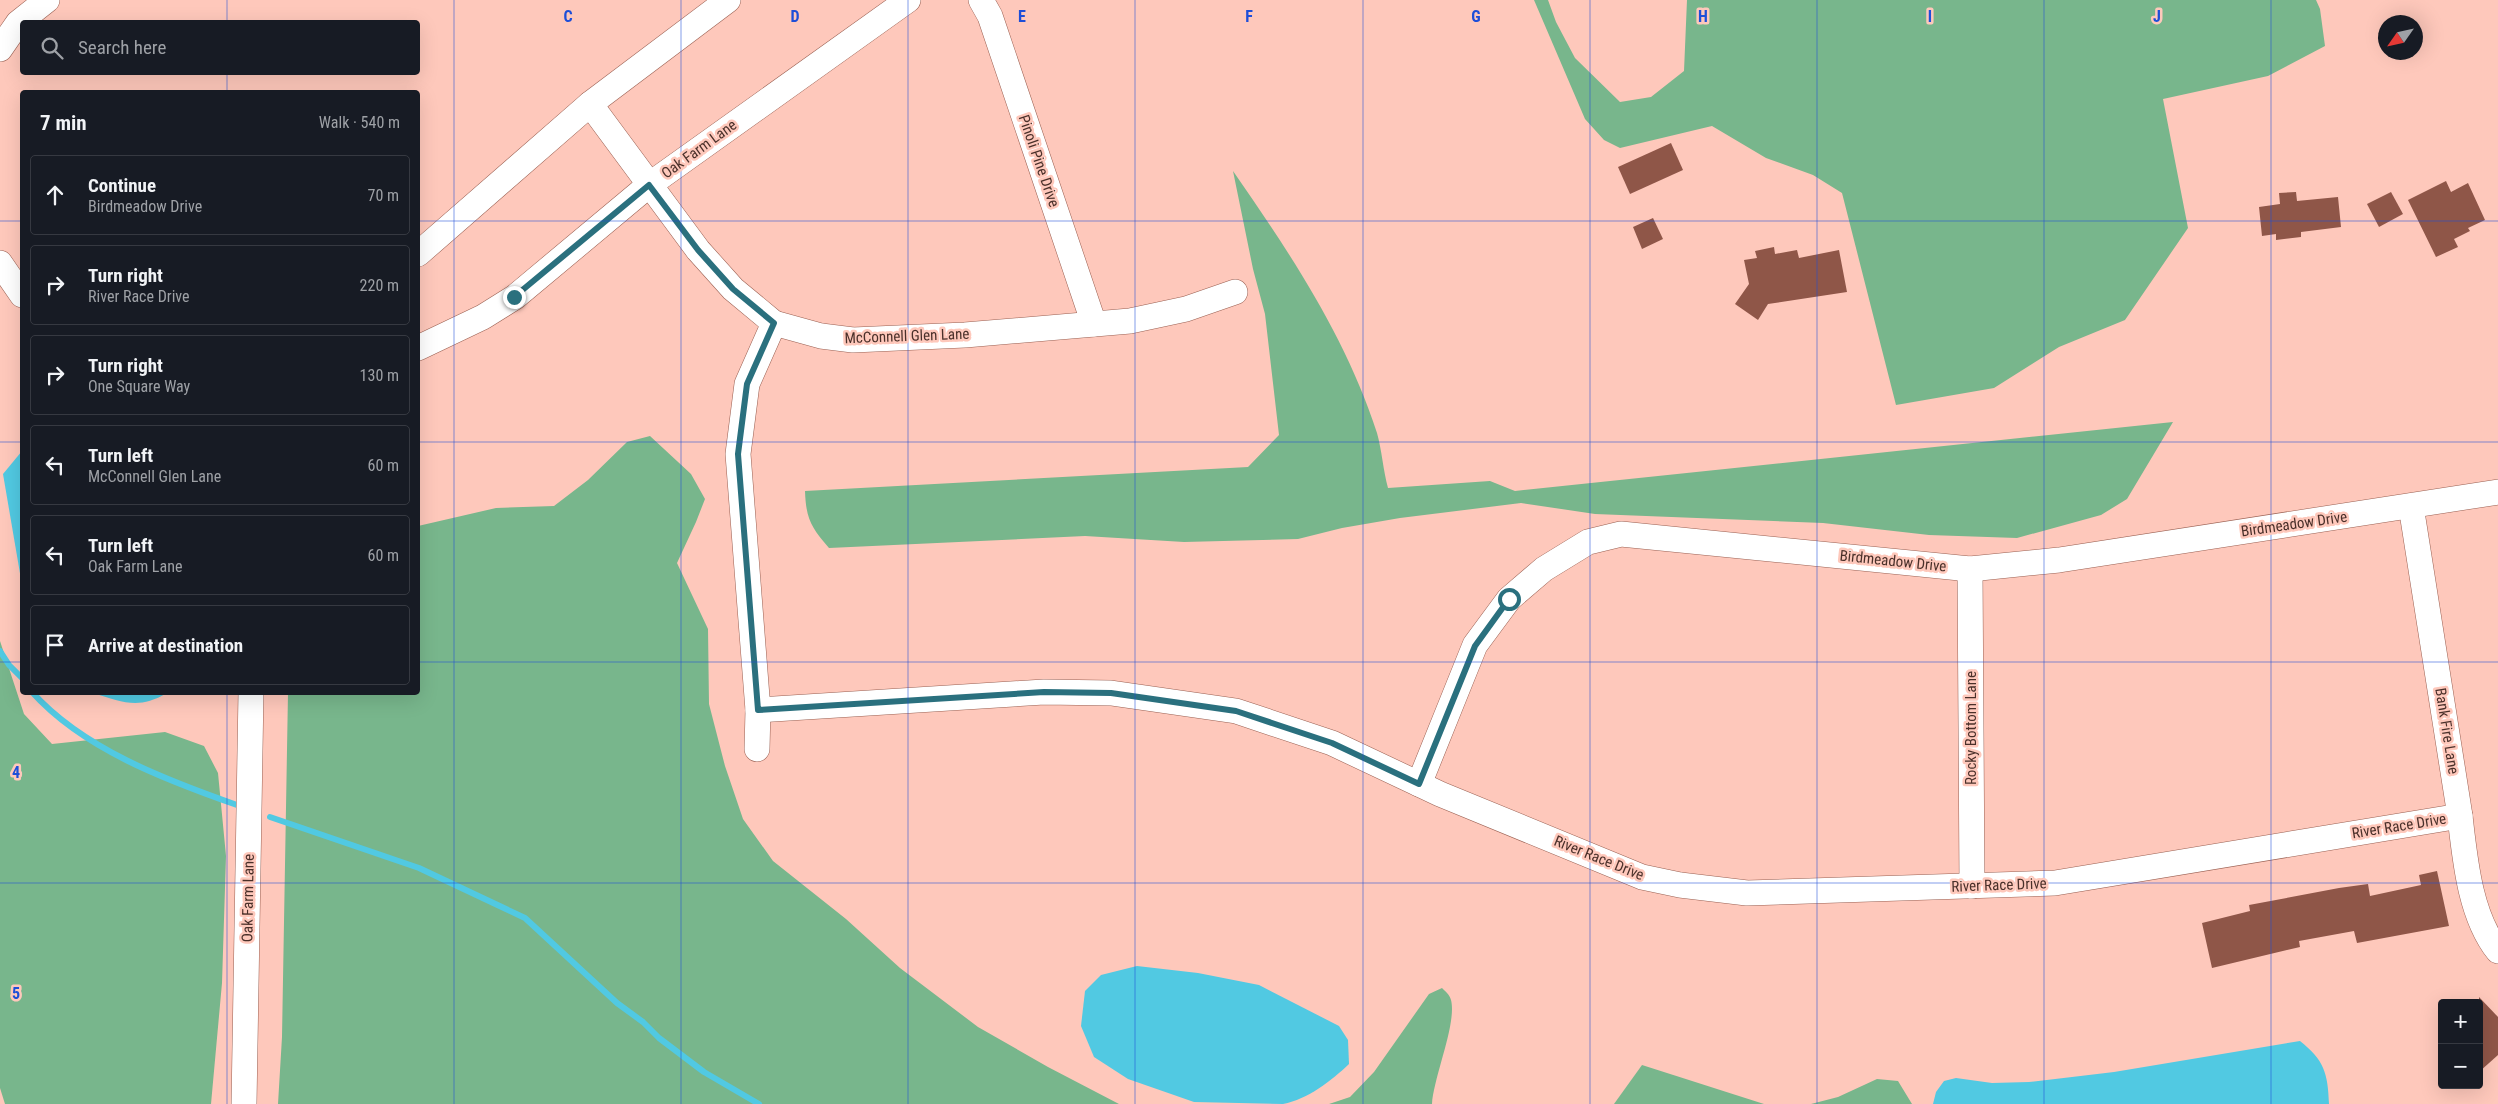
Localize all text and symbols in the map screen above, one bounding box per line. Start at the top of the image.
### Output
text: C [563,7,573,26]
text: D [790,7,800,26]
text: E [1018,7,1026,26]
text: F [1245,7,1253,26]
text: G [1471,7,1481,26]
text: H [1698,7,1708,26]
text: I [1928,7,1932,26]
text: J [2153,7,2161,26]
north arrow [2378,15,2423,60]
search box [20,20,420,75]
icon: search [38,34,66,62]
text: Search here [78,36,166,59]
text: 7 min [40,111,87,135]
text: Walk · 540 m [319,113,400,132]
street label: Pinoli Pine Drive [1015,113,1063,209]
street label: Oak Farm Lane [658,116,740,182]
text: Continue [88,174,156,197]
icon: ahead [41,181,69,209]
text: 70 m [367,186,399,205]
text: Birdmeadow Drive [88,197,202,216]
text: Turn right [88,264,163,287]
icon: right [41,271,69,299]
text: 220 m [360,276,399,295]
route end [503,286,526,309]
text: River Race Drive [88,287,190,306]
street label: McConnell Glen Lane [844,325,970,347]
text: Turn right [88,354,163,377]
icon: right [41,361,69,389]
text: 130 m [360,366,399,385]
text: One Square Way [88,377,190,396]
text: Turn left [88,444,153,467]
icon: left [41,451,69,479]
text: 60 m [367,456,399,475]
text: McConnell Glen Lane [88,467,221,486]
street label: Birdmeadow Drive [2240,508,2348,540]
text: Turn left [88,534,153,557]
icon: left [41,541,69,569]
text: 60 m [367,546,399,565]
street label: Birdmeadow Drive [1839,546,1947,576]
text: Oak Farm Lane [88,557,182,576]
route start [1498,588,1521,611]
icon: arrive [41,631,69,659]
text: Arrive at destination [88,634,243,657]
street label: Rocky Bottom Lane [1962,671,1980,785]
street label: Bank Fire Lane [2431,687,2463,775]
text: 4 [12,763,20,782]
street label: River Race Drive [2351,810,2447,842]
street label: River Race Drive [1551,832,1647,884]
street label: Oak Farm Lane [238,854,258,942]
street label: River Race Drive [1951,874,2047,896]
text: 5 [12,984,20,1003]
map controls [2438,999,2483,1089]
button: + [2438,999,2483,1044]
button: − [2438,1044,2483,1089]

